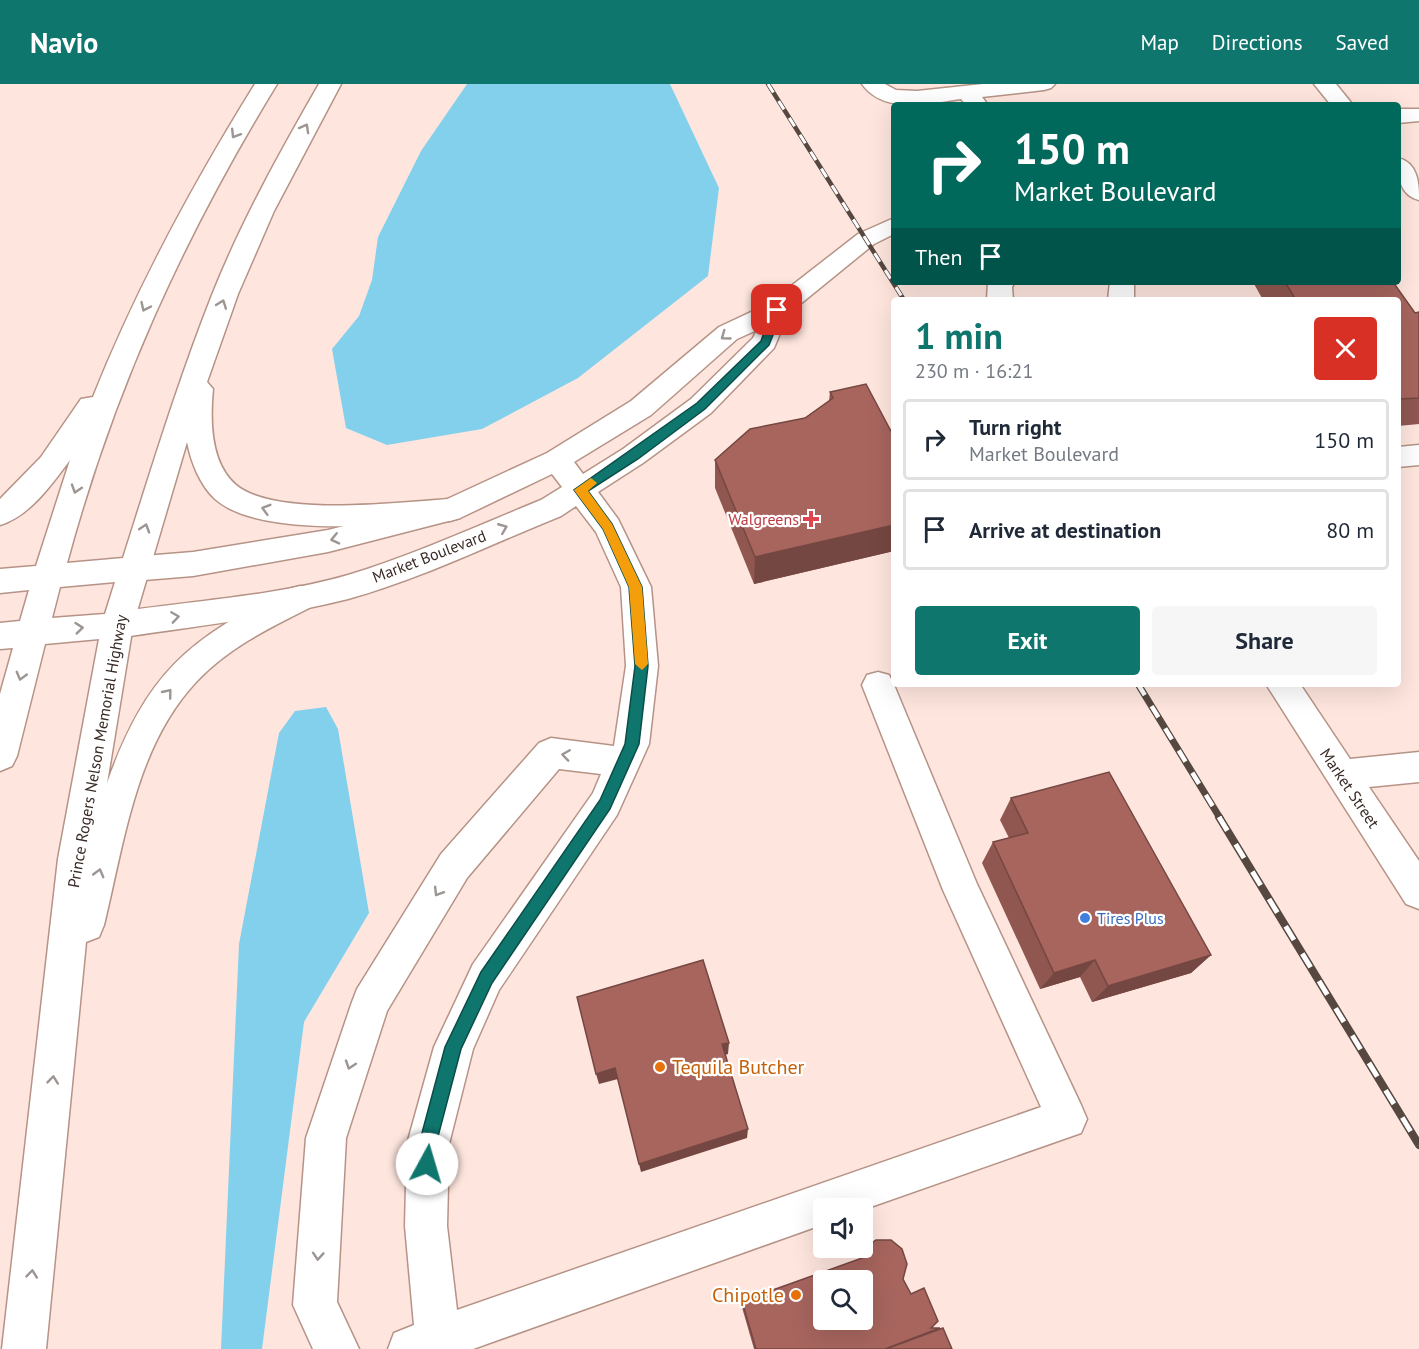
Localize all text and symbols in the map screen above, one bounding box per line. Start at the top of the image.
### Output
text: Navio [30,24,98,61]
text: Map [1140,29,1179,56]
text: Directions [1212,29,1303,56]
text: Saved [1336,29,1389,56]
text: 150 m [1014,121,1130,176]
one-way arrow [298,123,309,134]
icon: right [915,126,993,204]
one-way arrow [230,128,242,138]
text: Market Boulevard [1014,174,1217,208]
icon: arrive [974,240,1007,273]
text: Then [915,243,962,271]
pin [751,284,802,335]
icon: arrive [760,293,793,326]
one-way arrow [214,299,227,310]
one-way arrow [140,300,152,311]
text: 1 min [915,312,1003,359]
button: close [1314,317,1377,380]
one-way arrow [721,329,732,340]
text: 230 m · 16:21 [915,358,1033,384]
text: Turn right [969,413,1061,441]
icon: right [918,423,951,456]
text: 150 m [1314,426,1374,454]
text: Market Boulevard [969,441,1119,467]
one-way arrow [71,483,83,494]
one-way arrow [261,504,272,516]
place label: Walgreens [728,509,799,529]
marker: Walgreens [804,512,818,526]
icon: arrive [918,513,951,546]
text: Arrive at destination [969,516,1161,544]
text: 80 m [1326,516,1374,544]
one-way arrow [498,522,508,535]
one-way arrow [138,523,151,534]
street label: Market Boulevard [369,525,489,587]
one-way arrow [330,532,340,545]
button: Exit [915,606,1140,675]
button: Share [1152,606,1377,675]
street label: Prince Rogers Nelson Memorial Highway [63,612,131,889]
one-way arrow [171,612,180,624]
one-way arrow [75,622,84,635]
one-way arrow [16,670,28,681]
one-way arrow [161,689,172,700]
street label: Market Street [1316,744,1384,832]
one-way arrow [561,749,570,761]
one-way arrow [92,869,105,879]
one-way arrow [433,886,445,896]
place label: Tires Plus [1097,908,1164,928]
marker: Tires Plus [1078,911,1092,925]
place label: Tequila Butcher [672,1054,805,1080]
one-way arrow [345,1059,357,1070]
marker: Tequila Butcher [653,1060,667,1074]
one-way arrow [46,1076,58,1085]
position arrow [395,1132,459,1196]
map controls [813,1198,873,1330]
button: sound [813,1198,873,1258]
one-way arrow [312,1251,325,1261]
one-way arrow [25,1269,38,1279]
button: search [813,1270,873,1330]
place label: Chipotle [712,1282,784,1308]
marker: Chipotle [789,1288,803,1302]

